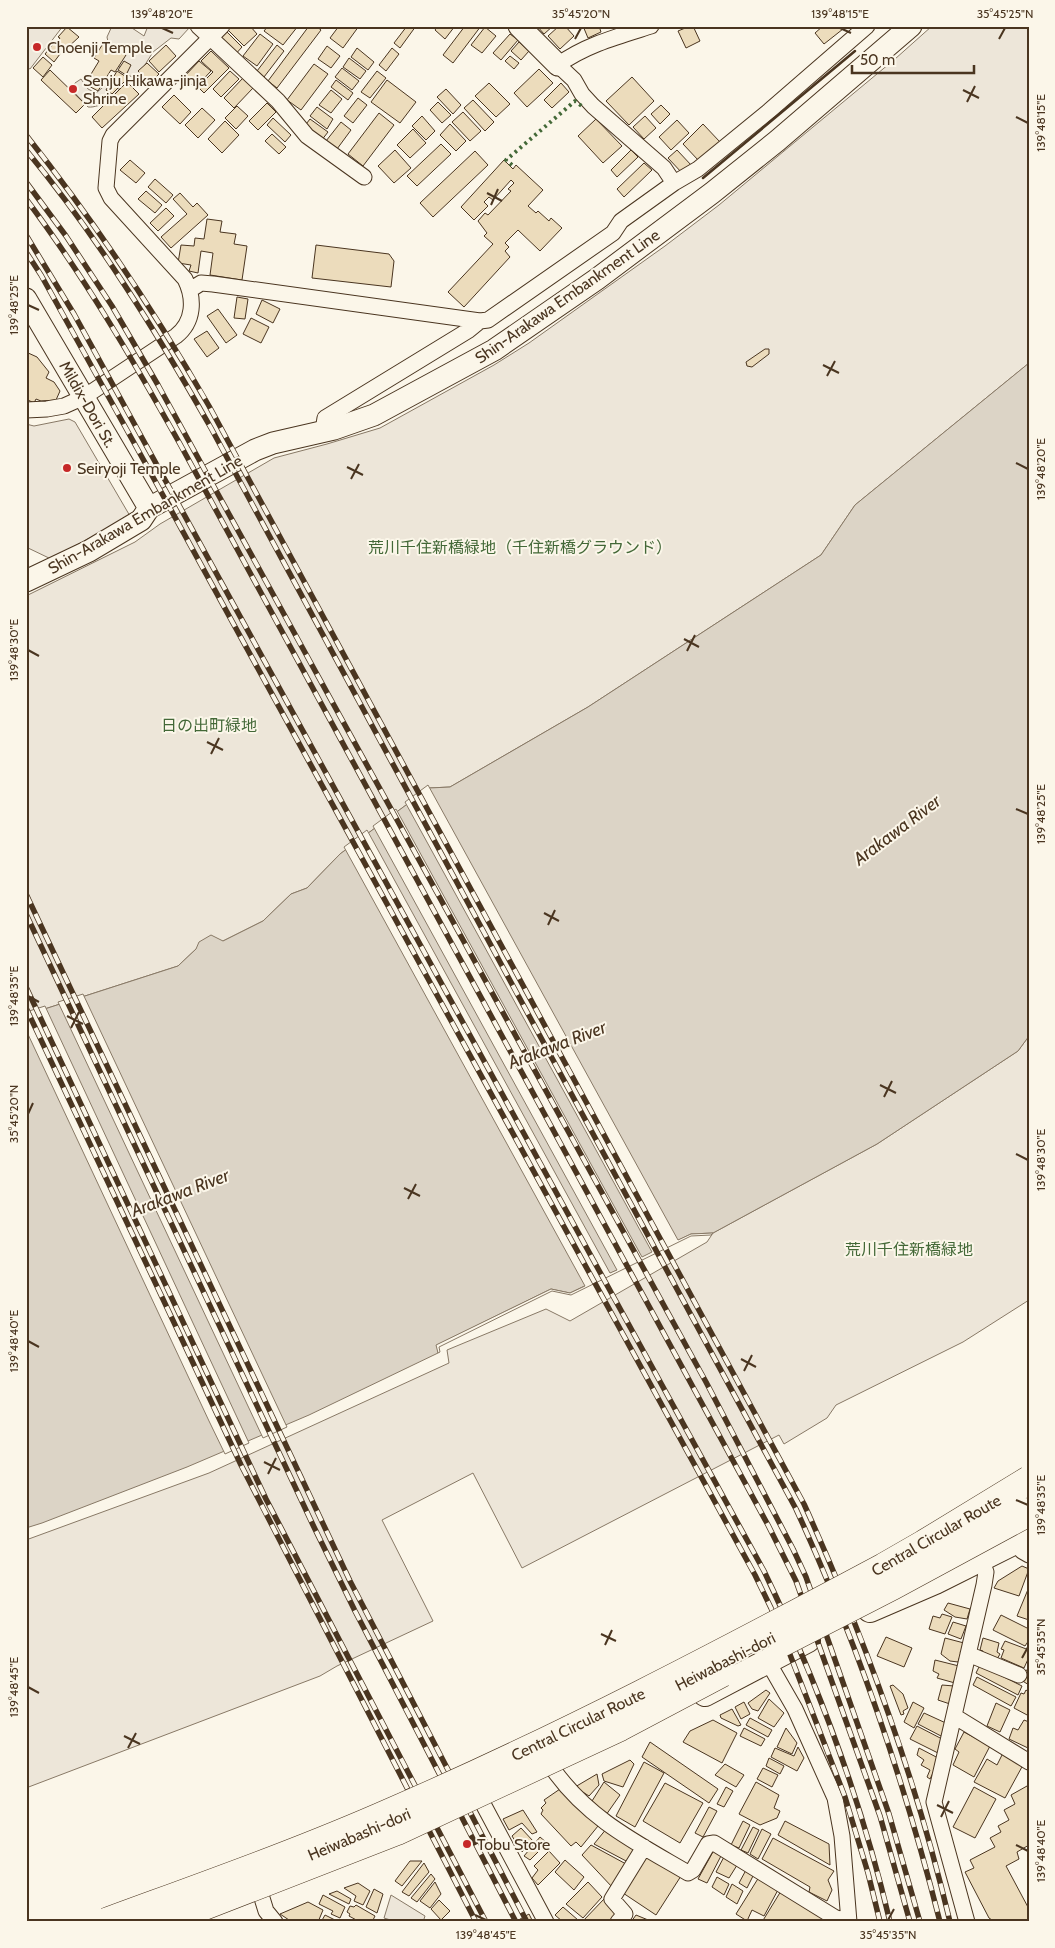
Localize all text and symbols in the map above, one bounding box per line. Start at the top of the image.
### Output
text: 139°48'20"E [131,6,193,21]
text: 35°45'20"N [552,6,610,21]
text: 139°48'15"E [811,6,869,21]
text: 35°45'25"N [977,6,1033,21]
place label: Choenji Temple [47,38,152,57]
marker: Choenji Temple [31,41,43,53]
scale bar [852,42,975,74]
text: 50 m [860,51,895,69]
place label: Senju Hikawa-jinja Shrine [83,71,207,108]
marker: Senju Hikawa-jinja Shrine [67,83,79,95]
text: 139°48'15"E [1033,94,1048,152]
street label: Shin-Arakawa Embankment Line [471,225,663,368]
text: 139°48'25"E [6,275,21,335]
street label: Mildix-Dori St. [55,358,120,451]
text: 139°48'20"E [1033,438,1048,500]
street label: Shin-Arakawa Embankment Line [45,451,246,578]
place label: Seiryoji Temple [77,459,180,478]
marker: Seiryoji Temple [61,462,73,474]
park label: 荒川千住新橋緑地（千住新橋グラウンド） [368,538,672,557]
text: 139°48'30"E [6,619,21,681]
park label: 日の出町緑地 [161,716,257,735]
text: 139°48'25"E [1033,784,1048,844]
water label: Arakawa River [848,789,946,870]
text: 139°48'35"E [6,966,21,1026]
water label: Arakawa River [504,1016,611,1074]
text: 35°45'20"N [6,1085,21,1143]
text: 139°48'30"E [1033,1129,1048,1191]
water label: Arakawa River [127,1164,234,1222]
park label: 荒川千住新橋緑地 [845,1240,973,1259]
text: 139°48'40"E [6,1310,21,1372]
text: 139°48'35"E [1033,1475,1048,1535]
street label: Central Circular Route [868,1491,1004,1580]
text: 35°45'35"N [1033,1619,1048,1675]
street label: Heiwabashi-dori [672,1628,779,1695]
text: 139°48'45"E [6,1656,21,1717]
street label: Central Circular Route [508,1684,648,1765]
street label: Heiwabashi-dori [305,1804,414,1865]
text: 139°48'40"E [1033,1820,1048,1882]
place label: Tobu Store [477,1835,550,1854]
marker: Tobu Store [461,1838,473,1850]
text: 139°48'45"E [456,1927,517,1942]
text: 35°45'35"N [860,1927,916,1942]

